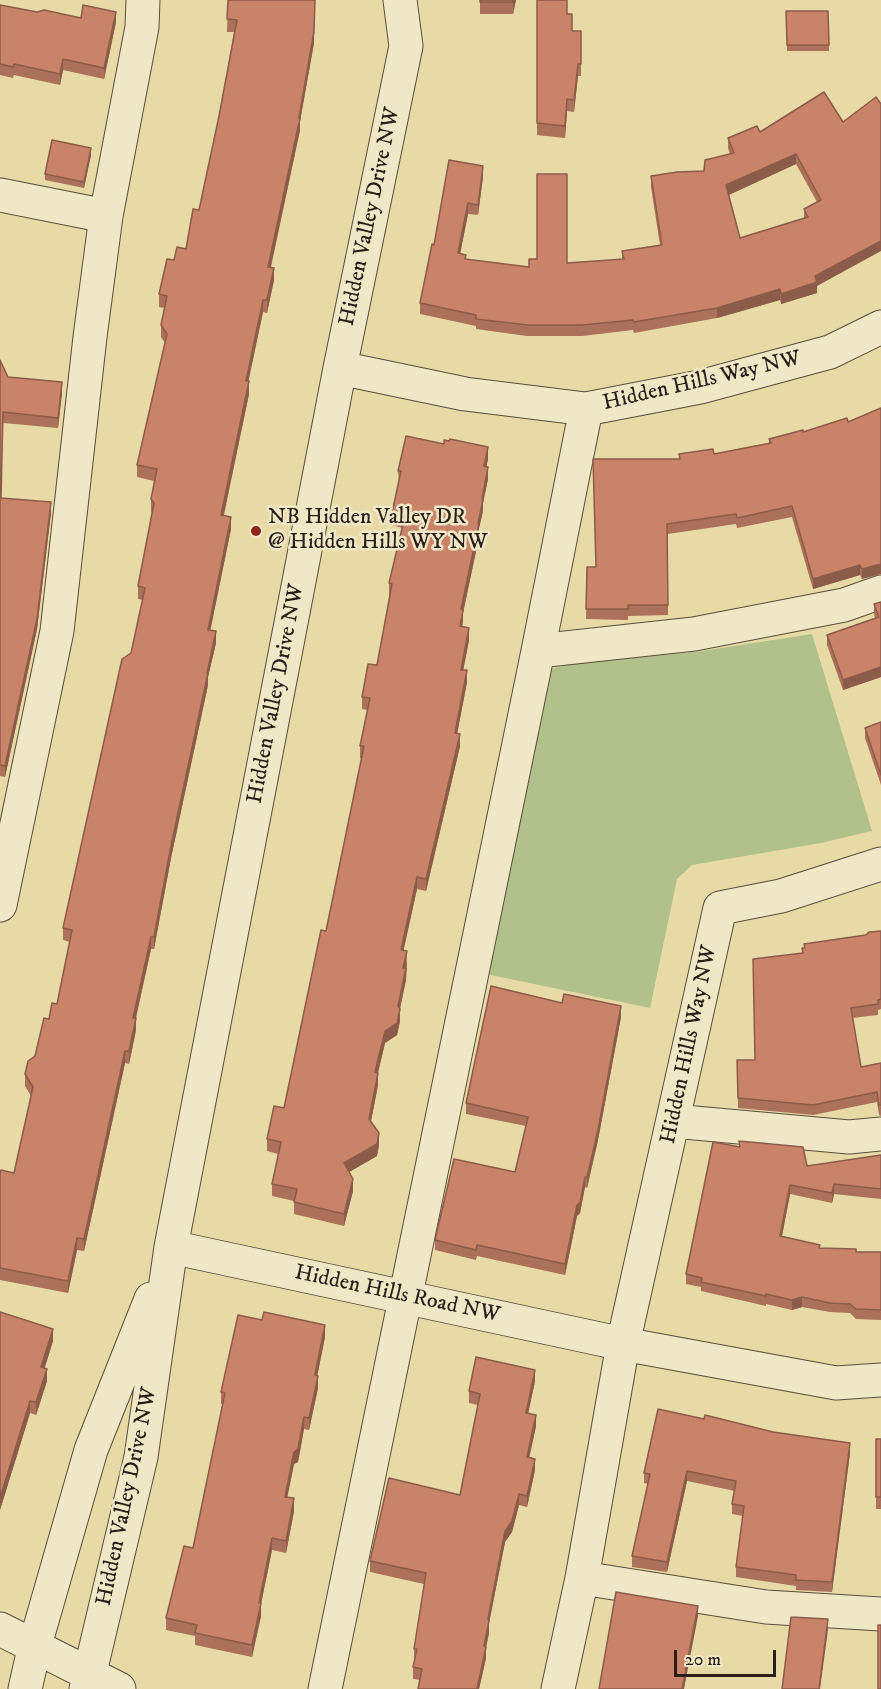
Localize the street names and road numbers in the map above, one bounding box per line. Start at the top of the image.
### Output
street label: Hidden Valley Drive NW [335,105,407,329]
street label: Hidden Hills Way NW [600,346,804,418]
street label: Hidden Valley Drive NW [243,582,311,806]
street label: Hidden Hills Way NW [656,943,724,1147]
street label: Hidden Hills Road NW [292,1260,502,1330]
street label: Hidden Valley Drive NW [92,1385,164,1609]

